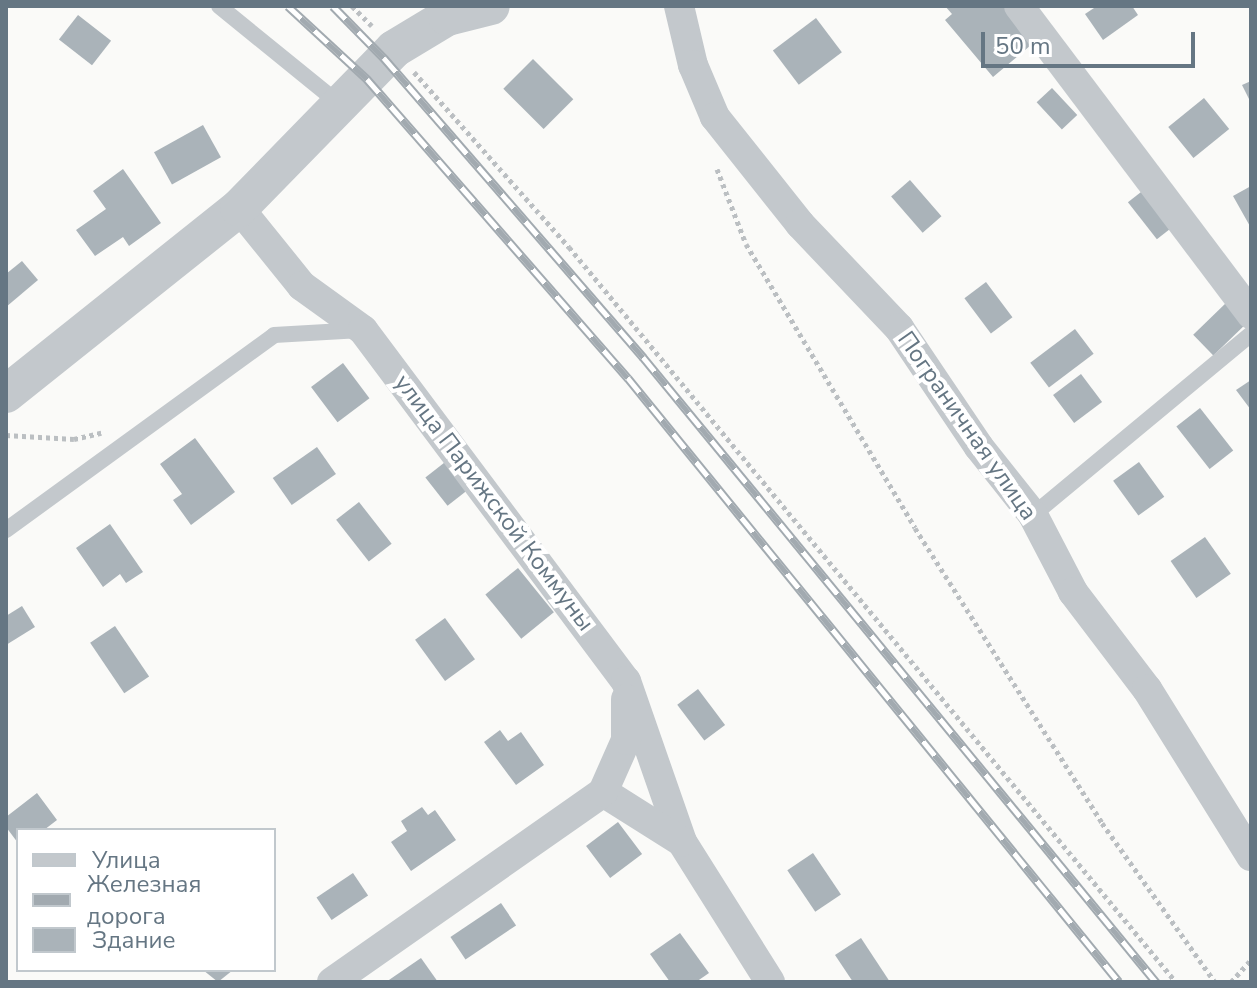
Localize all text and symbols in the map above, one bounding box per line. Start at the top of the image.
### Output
scale bar [985,16,1199,66]
text: 50 m [995,30,1051,62]
street label: Пограничная улица [891,326,1043,526]
street label: улица Парижской Коммуны [388,369,600,637]
legend [16,828,276,972]
text: Улица [92,844,161,876]
text: Железная дорога [87,868,201,932]
text: Здание [92,924,176,956]

